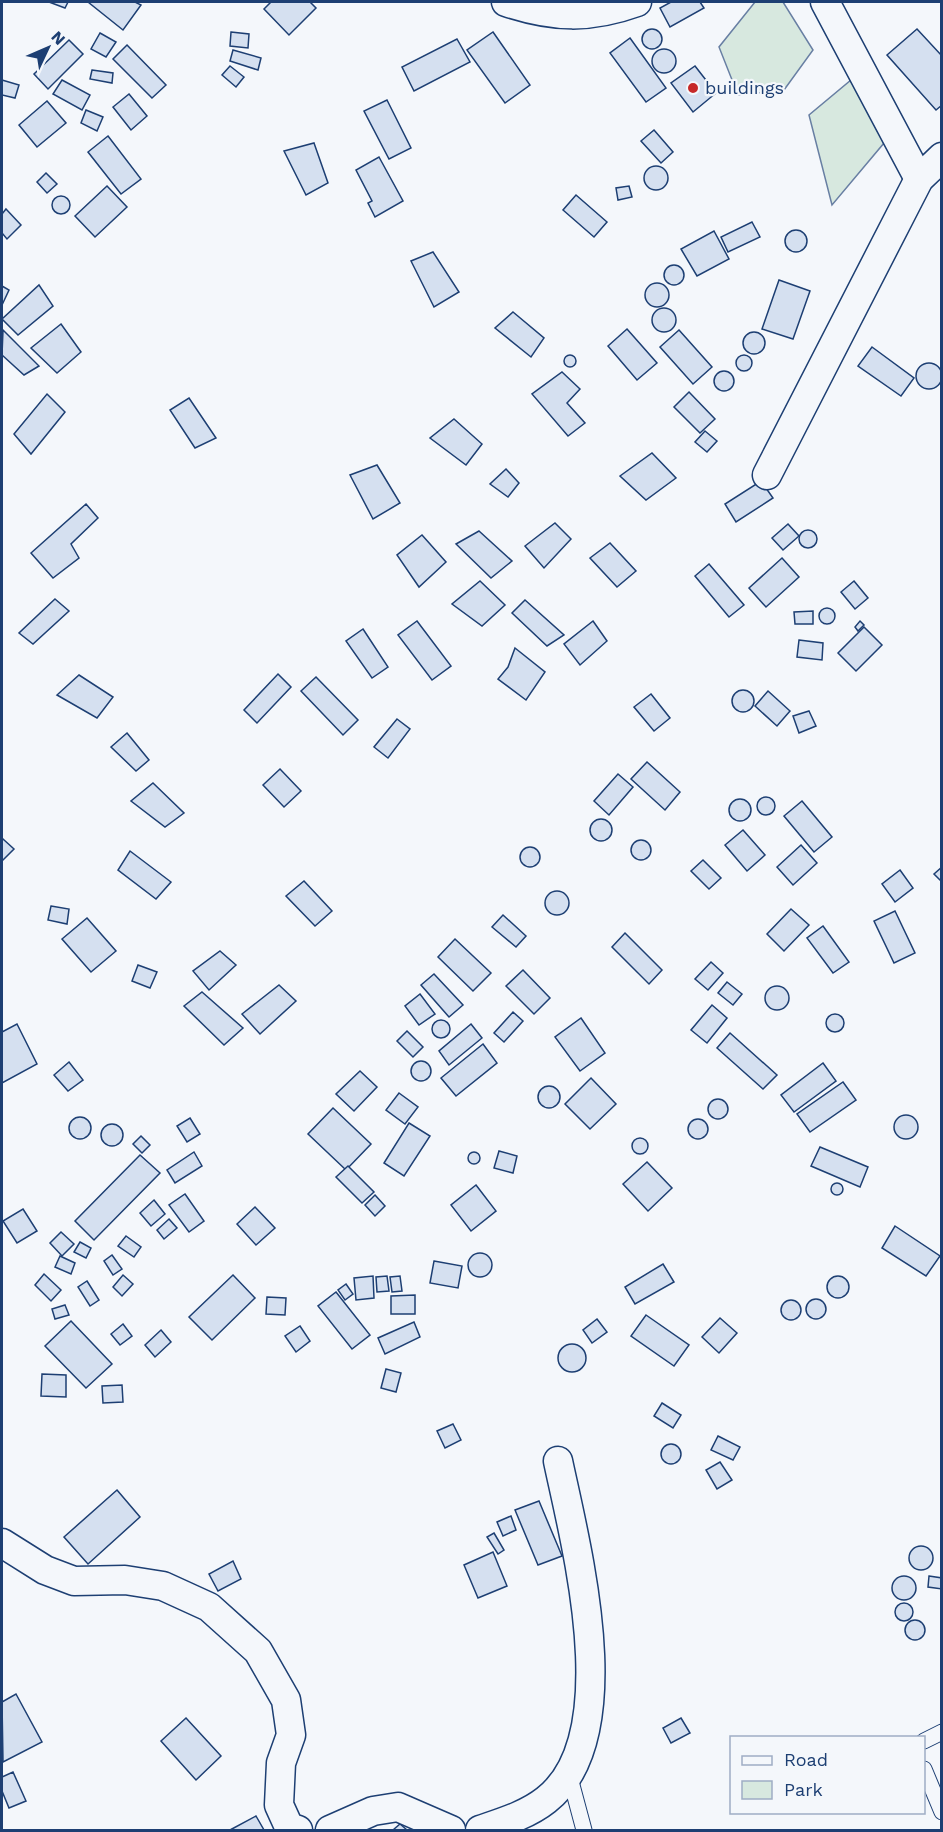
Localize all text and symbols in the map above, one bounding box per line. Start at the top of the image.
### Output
north arrow [18,18,78,78]
text: N [47,27,69,49]
place label: buildings [705,77,784,98]
marker: buildings [686,81,700,95]
legend [730,1736,925,1814]
text: Road [784,1749,828,1770]
text: Park [784,1779,823,1800]

